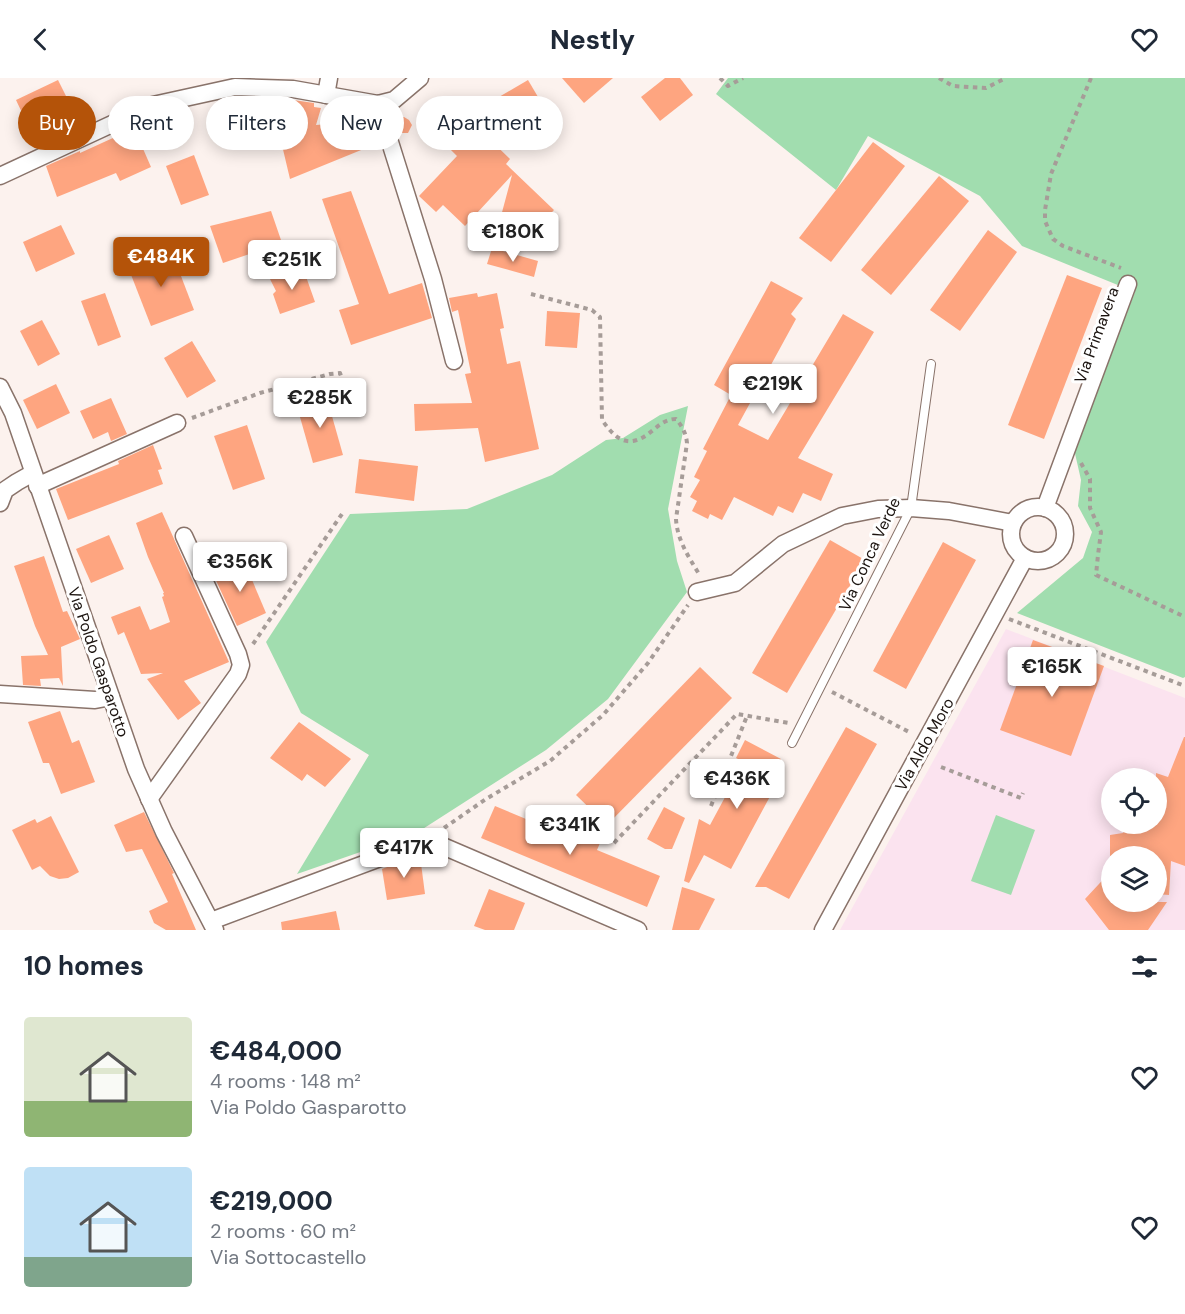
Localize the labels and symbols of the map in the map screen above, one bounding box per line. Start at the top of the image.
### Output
pin: €180K [471,212,555,263]
pin: €484K [119,237,203,288]
pin: €251K [250,240,334,291]
street label: Via Primavera [1069,284,1124,386]
pin: €219K [731,364,815,415]
pin: €285K [278,378,362,429]
street label: Via Conca Verde [834,494,905,615]
pin: €356K [198,542,282,593]
street label: Via Poldo Gasparotto [63,584,134,740]
pin: €165K [1010,647,1094,698]
street label: Via Aldo Moro [890,694,959,795]
pin: €436K [695,759,779,810]
pin: €341K [528,805,612,856]
pin: €417K [362,828,446,879]

